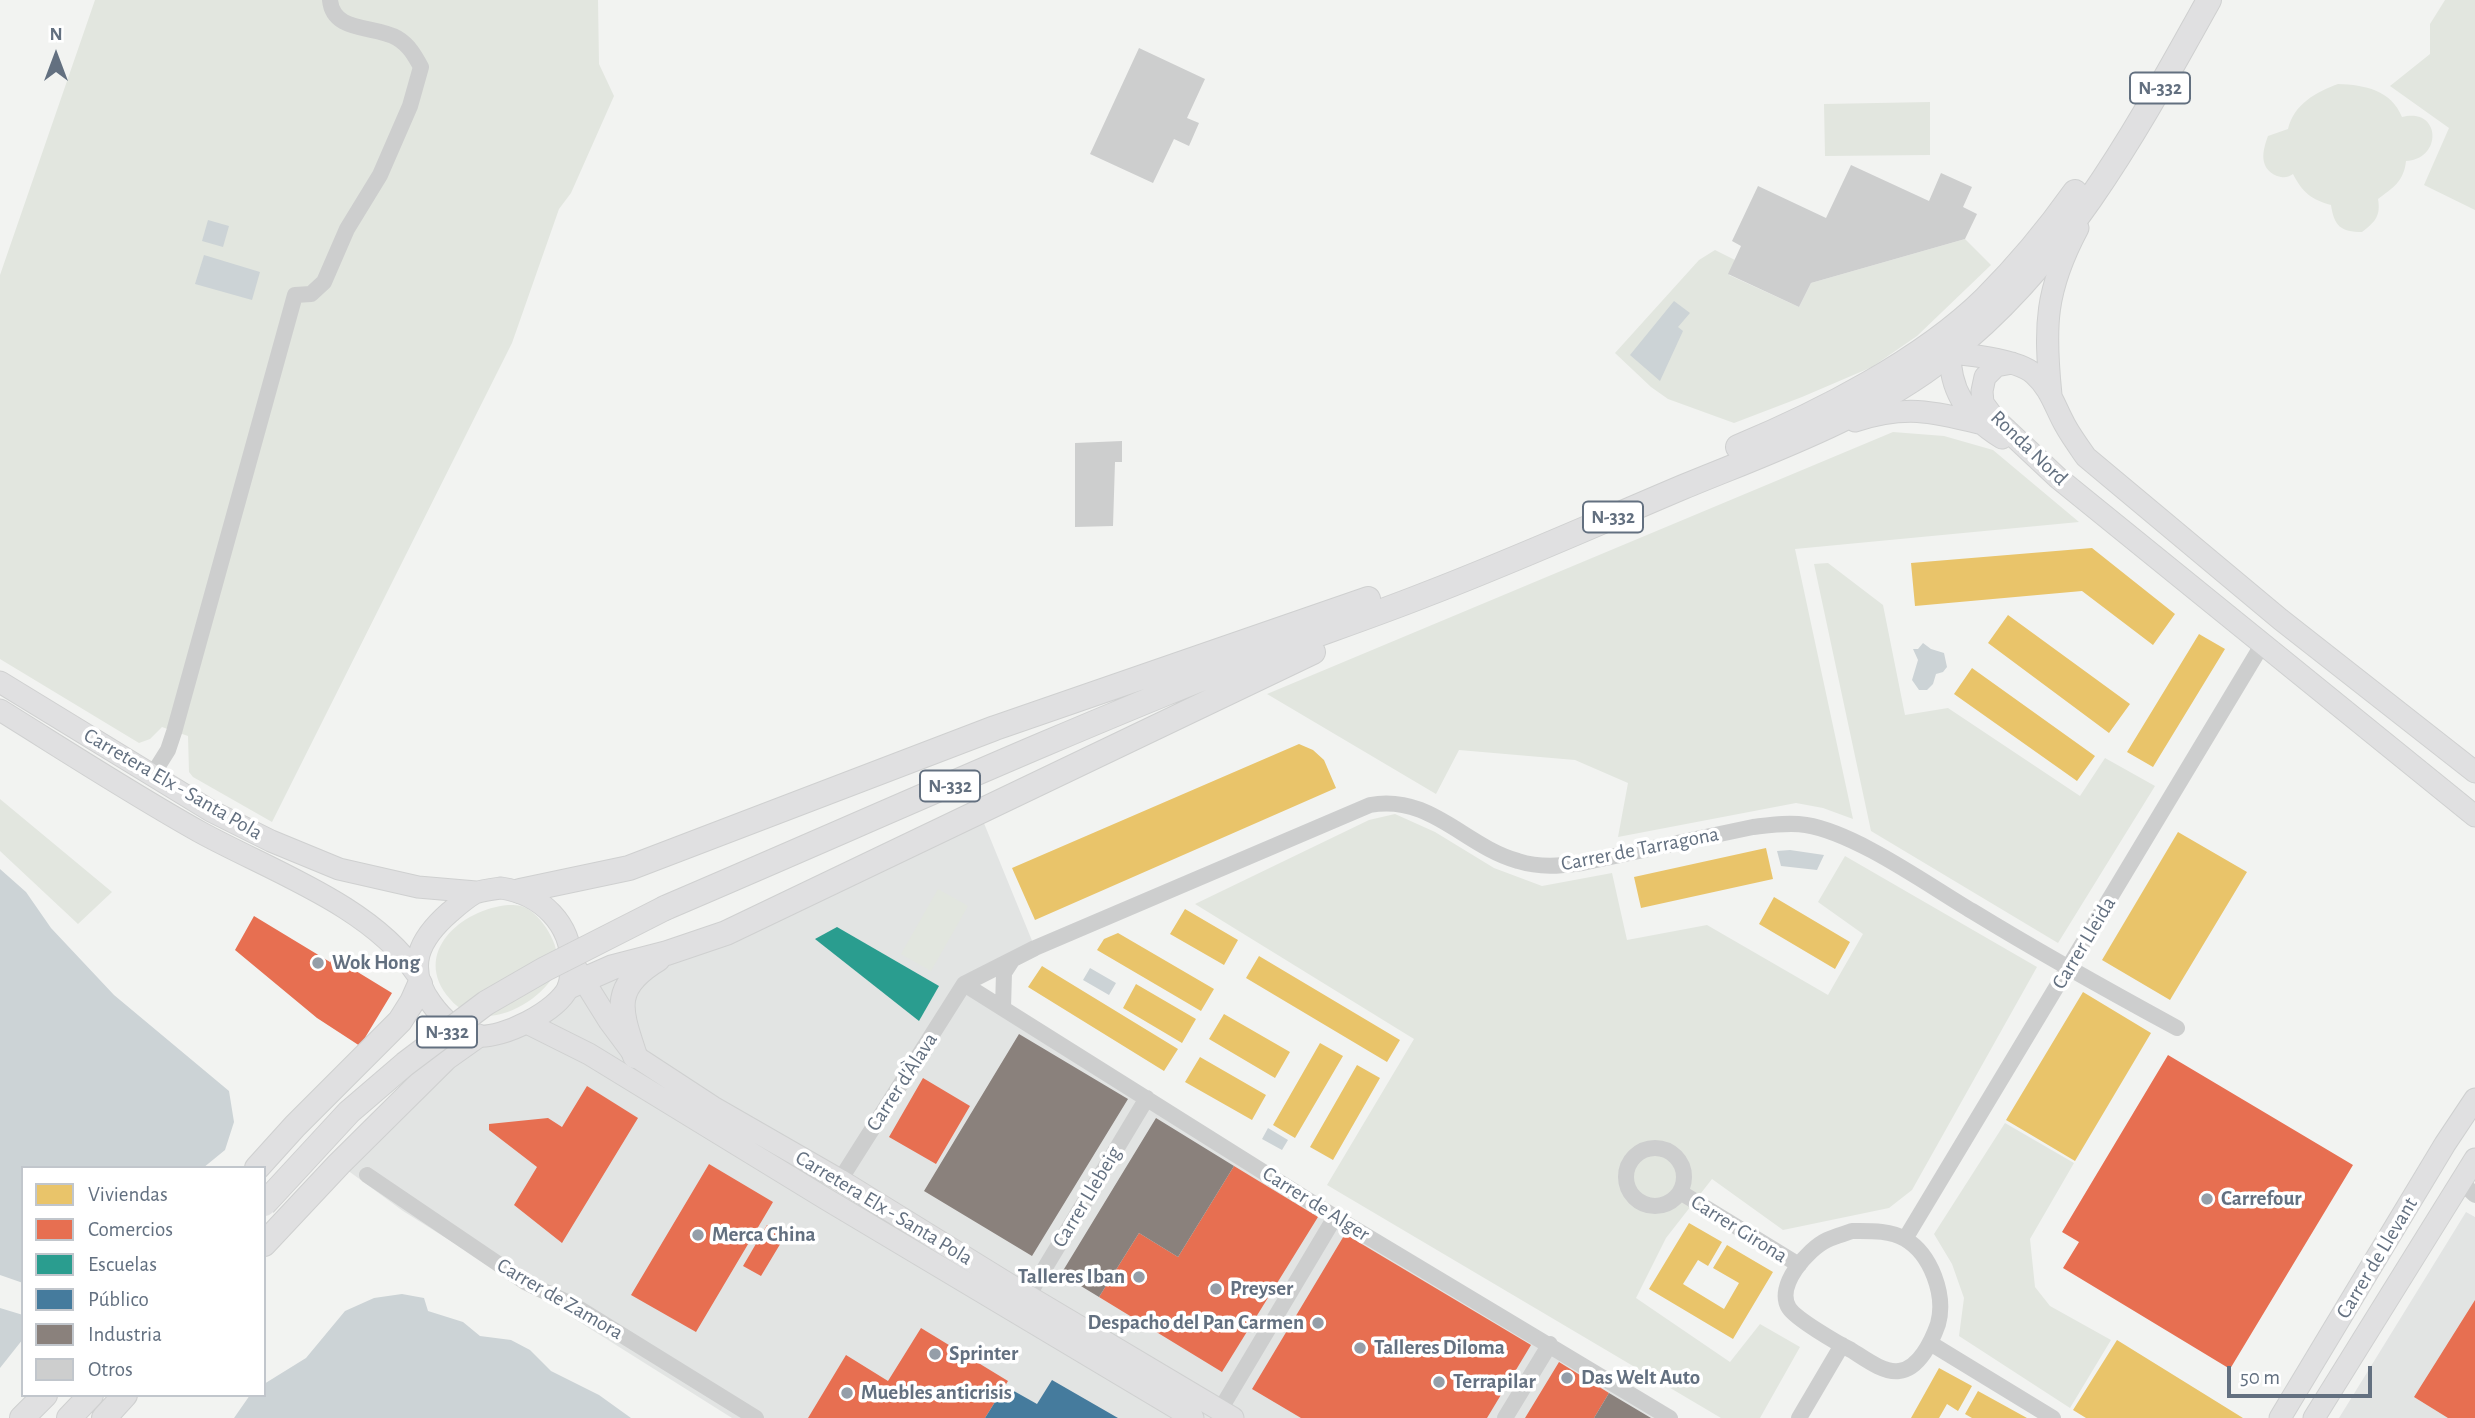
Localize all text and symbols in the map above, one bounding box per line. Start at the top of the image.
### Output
north arrow [21,21,91,91]
text: N [49,25,63,44]
road number: N-332 [2130,72,2190,104]
street label: Ronda Nord [1985,405,2073,491]
road number: N-332 [1583,502,1643,532]
street label: Carretera Elx - Santa Pola [79,723,267,845]
road number: N-332 [920,771,980,802]
street label: Carrer de Tarragona [1559,821,1721,877]
street label: Carrer Lleida [2047,892,2121,994]
place label: Wok Hong [332,950,420,976]
marker: Wok Hong [310,955,326,971]
road number: N-332 [417,1016,477,1048]
street label: Carrer d'Àlava [861,1028,943,1136]
street label: Carrer Llebeig [1047,1142,1127,1252]
street label: Carretera Elx - Santa Pola [791,1145,977,1271]
street label: Carrer de Alger [1258,1161,1374,1247]
legend [21,1166,266,1397]
text: Viviendas [88,1184,168,1205]
place label: Carrefour [2221,1186,2302,1212]
street label: Carrer Girona [1686,1189,1792,1269]
marker: Carrefour [2199,1191,2215,1207]
street label: Carrer de Llevant [2331,1193,2423,1323]
text: Comercios [88,1219,173,1240]
place label: Merca China [712,1222,816,1248]
marker: Merca China [690,1227,706,1243]
street label: Carrer de Zamora [492,1253,628,1345]
text: Escuelas [88,1254,157,1275]
place label: Talleres Iban [1018,1264,1125,1290]
marker: Talleres Iban [1131,1269,1147,1285]
place label: Preyser [1230,1276,1293,1302]
marker: Preyser [1208,1281,1224,1297]
text: Público [88,1289,149,1310]
place label: Despacho del Pan Carmen [1088,1310,1304,1336]
marker: Despacho del Pan Carmen [1310,1315,1326,1331]
text: Industria [88,1324,162,1345]
place label: Talleres Diloma [1374,1335,1505,1361]
marker: Talleres Diloma [1352,1340,1368,1356]
place label: Sprinter [949,1341,1018,1367]
marker: Sprinter [927,1346,943,1362]
scale bar [2230,1352,2375,1396]
text: Otros [88,1359,133,1380]
place label: Das Welt Auto [1581,1365,1700,1391]
text: 50 m [2240,1367,2280,1388]
place label: Terrapilar [1453,1369,1536,1395]
marker: Das Welt Auto [1559,1370,1575,1386]
marker: Terrapilar [1431,1374,1447,1390]
place label: Muebles anticrisis [861,1380,1012,1406]
marker: Muebles anticrisis [839,1385,855,1401]

